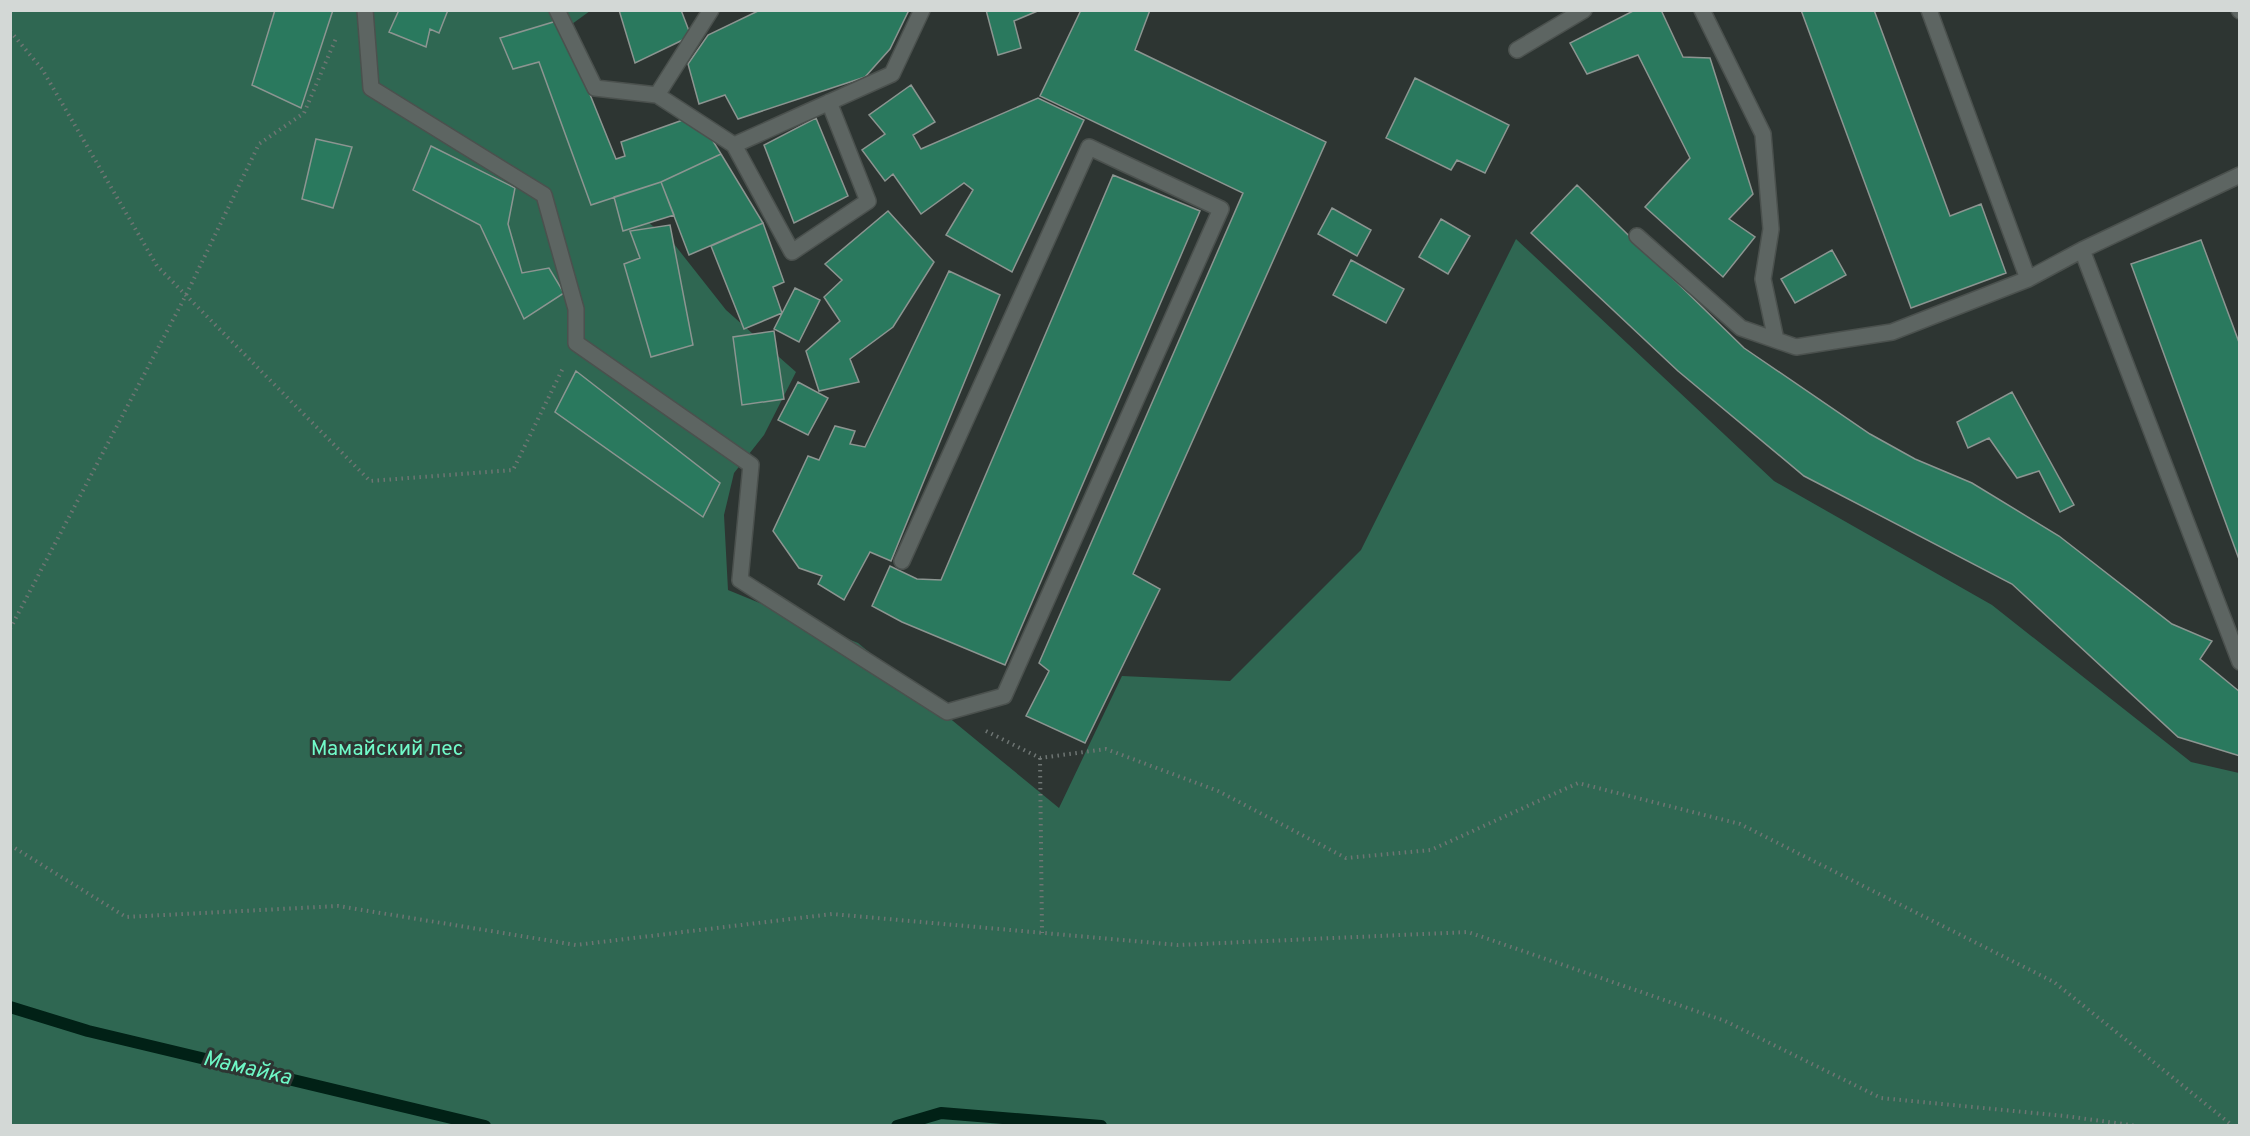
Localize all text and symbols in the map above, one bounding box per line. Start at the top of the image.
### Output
park label: Мамайский лес [311,736,463,763]
water label: Мамайка [200,1046,295,1092]

